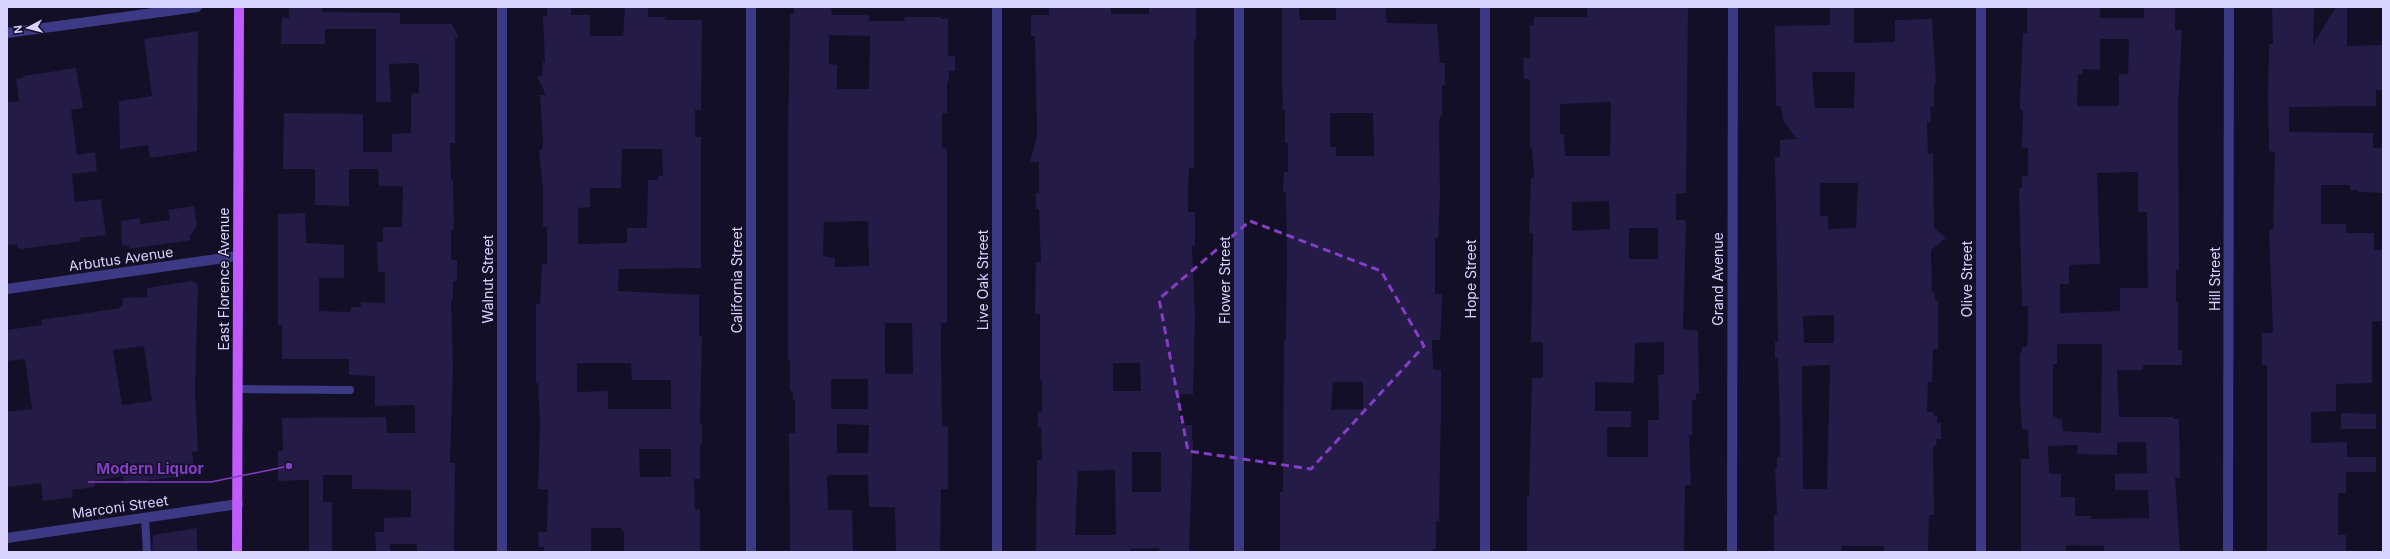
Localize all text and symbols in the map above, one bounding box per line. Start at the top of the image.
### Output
north arrow [8,8,48,48]
text: N [11,24,26,34]
street label: East Florence Avenue [215,208,232,350]
street label: California Street [728,226,745,333]
street label: Live Oak Street [974,229,991,330]
street label: Grand Avenue [1709,232,1726,326]
street label: Walnut Street [479,234,496,323]
street label: Flower Street [1216,236,1233,324]
street label: Hope Street [1462,239,1479,318]
street label: Olive Street [1958,240,1975,317]
street label: Arbutus Avenue [68,243,174,274]
street label: Hill Street [2206,247,2223,311]
callout: Modern Liquor [88,455,211,482]
text: Modern Liquor [96,459,204,478]
street label: Marconi Street [71,491,170,522]

